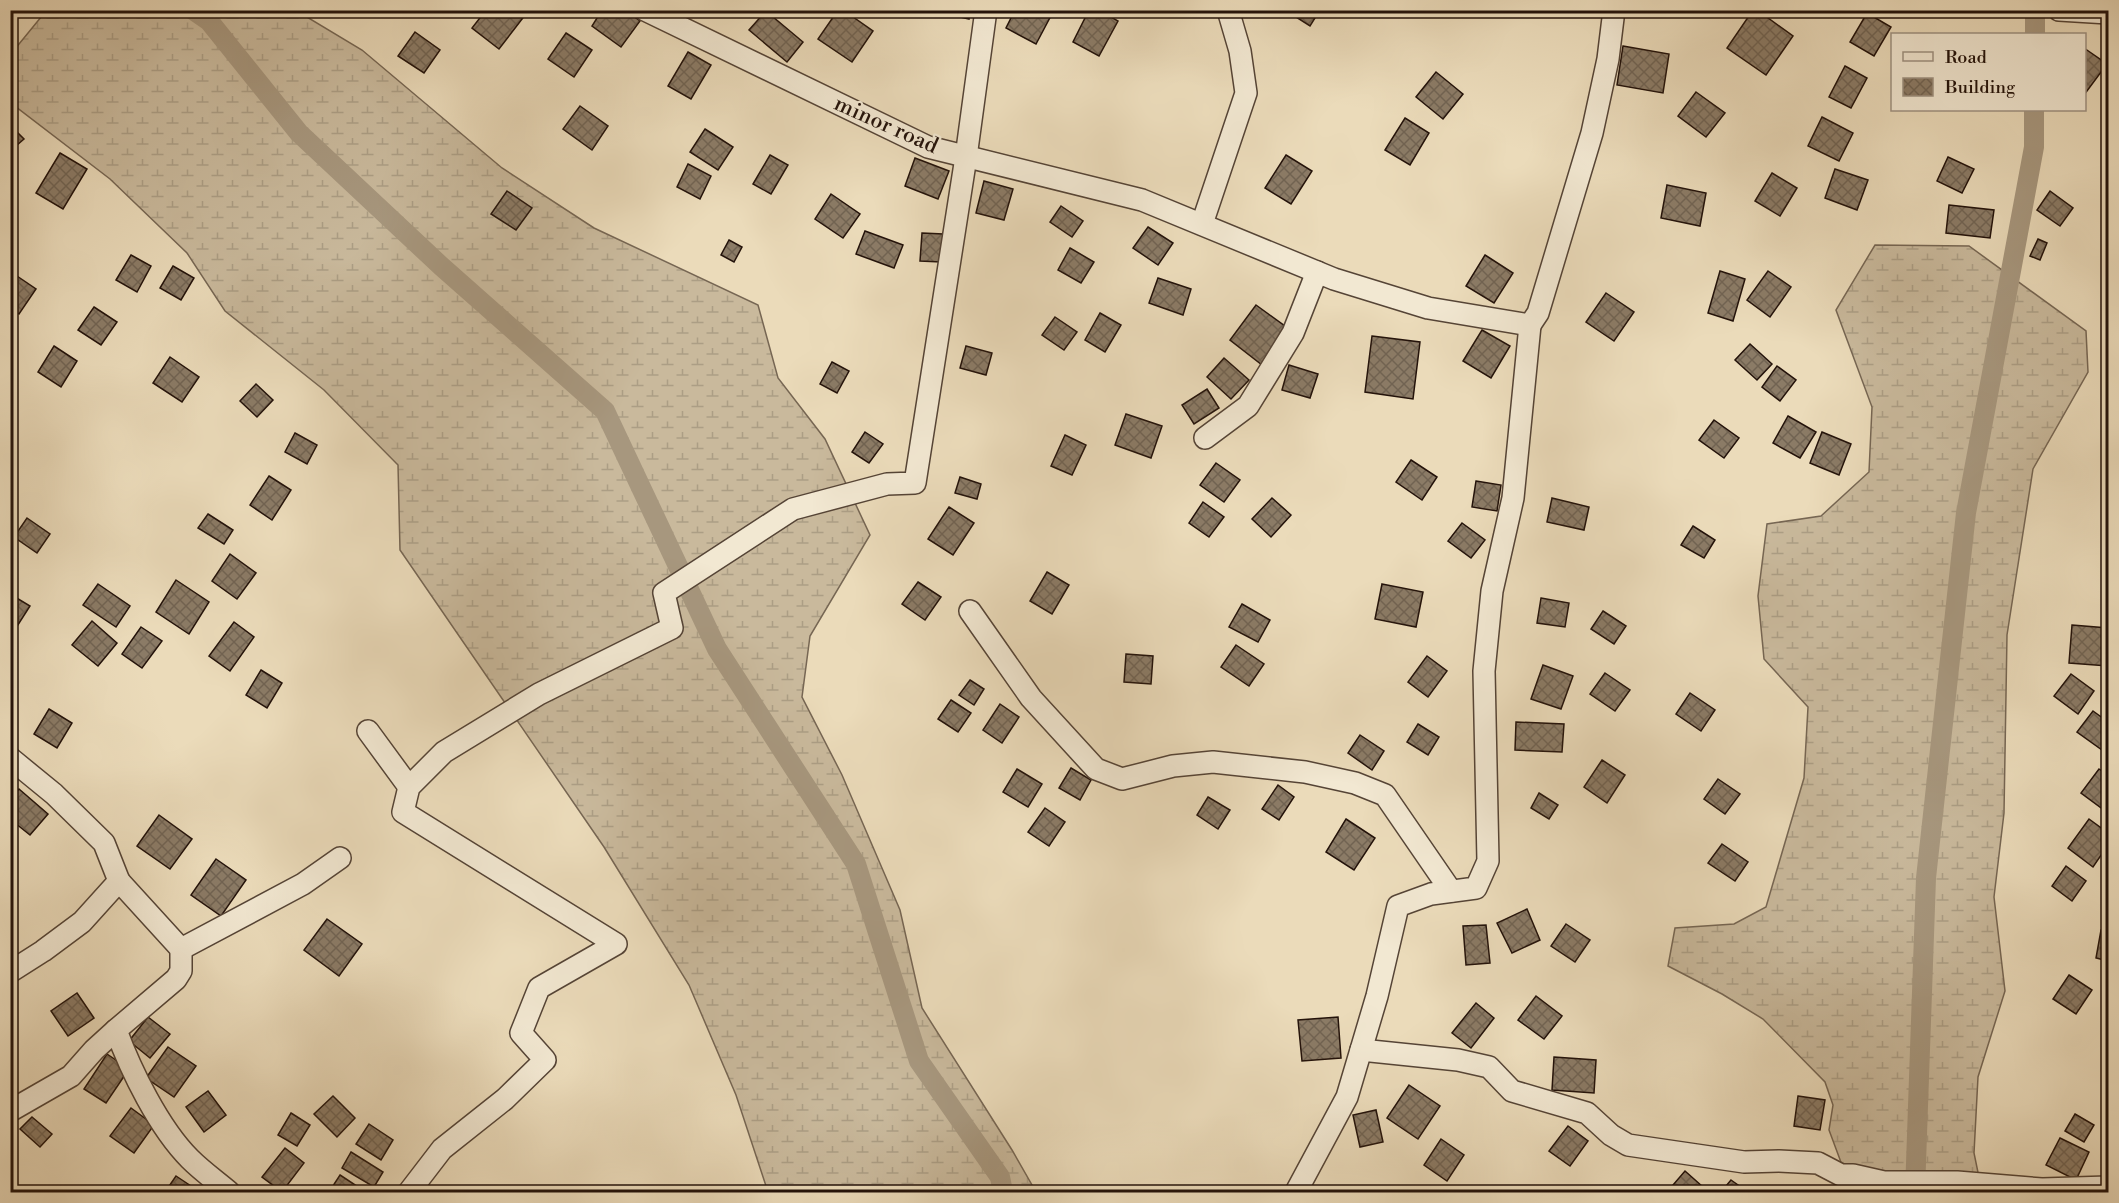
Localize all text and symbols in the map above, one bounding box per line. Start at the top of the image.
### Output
legend [1891,33,2086,111]
text: Road [1945,46,1988,69]
text: Building [1944,76,2016,99]
street label: minor road [830,90,943,160]

